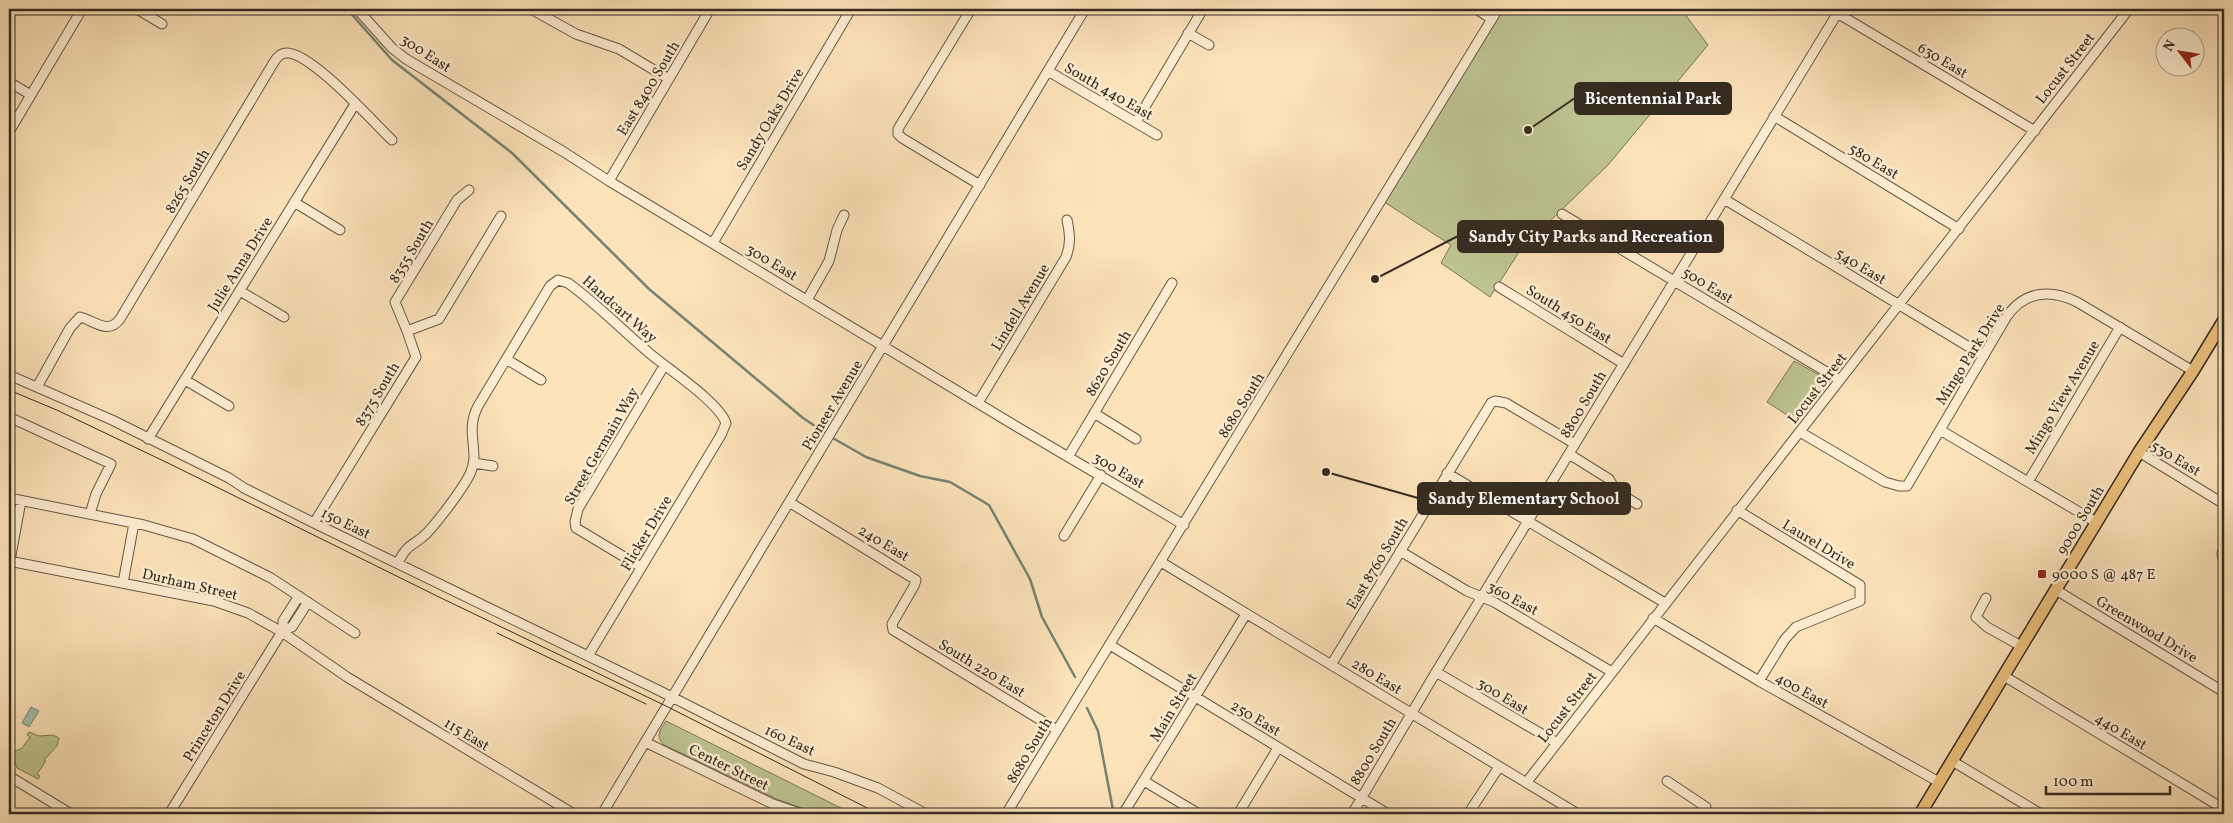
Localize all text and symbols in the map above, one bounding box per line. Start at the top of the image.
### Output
north arrow [2156,28,2206,78]
street label: Locust Street [2032,29,2101,109]
street label: 300 East [396,30,455,79]
street label: East 8400 South [613,37,686,140]
text: N [2159,37,2181,55]
street label: 630 East [1913,38,1971,84]
street label: South 440 East [1060,58,1157,126]
street label: Sandy Oaks Drive [732,64,810,175]
callout: Bicentennial Park [1575,83,1731,114]
text: Bicentennial Park [1585,89,1722,111]
street label: 580 East [1844,139,1902,185]
street label: 8265 South [161,145,216,218]
street label: Julie Anna Drive [204,213,279,316]
street label: 8355 South [385,216,440,288]
callout: Sandy City Parks and Recreation [1458,221,1723,252]
text: Sandy City Parks and Recreation [1469,227,1714,249]
street label: 300 East [741,240,801,287]
street label: 540 East [1831,244,1890,291]
street label: Lindell Avenue [987,260,1056,355]
street label: 500 East [1678,263,1737,310]
street label: Handcart Way [577,272,661,349]
street label: South 450 East [1521,281,1615,350]
street label: Mingo Park Drive [1932,300,2011,410]
street label: 8620 South [1081,327,1137,401]
street label: Mingo View Avenue [2021,337,2106,459]
street label: Locust Street [1784,349,1853,429]
street label: Pioneer Avenue [798,356,869,455]
street label: 8375 South [351,359,406,431]
street label: 8800 South [1556,367,1613,443]
street label: 8680 South [1214,369,1271,443]
street label: Street Germain Way [560,384,645,509]
street label: 530 East [2146,436,2204,482]
street label: 300 East [1088,448,1148,495]
street label: 9000 South [2052,482,2110,559]
callout: Sandy Elementary School [1418,483,1630,514]
text: Sandy Elementary School [1428,489,1620,511]
street label: Flicker Drive [616,492,678,575]
street label: 150 East [317,503,374,545]
street label: East 8760 South [1342,513,1414,614]
street label: Laurel Drive [1778,515,1859,575]
street label: 240 East [854,521,913,568]
street label: Durham Street [140,564,240,607]
place label: 9000 S @ 487 E [2052,565,2156,586]
marker: 9000 S @ 487 E [2036,568,2048,580]
street label: 360 East [1483,577,1542,622]
street label: Greenwood Drive [2091,592,2201,669]
street label: South 220 East [934,635,1029,704]
street label: 280 East [1347,654,1406,701]
street label: Princeton Drive [179,667,252,766]
street label: Locust Street [1534,668,1603,748]
street label: 400 East [1771,668,1832,715]
street label: Main Street [1145,669,1203,746]
street label: 300 East [1472,674,1532,721]
street label: 250 East [1226,696,1284,742]
street label: 440 East [2090,708,2150,756]
street label: 115 East [439,713,493,757]
street label: 8680 South [1002,714,1058,788]
street label: 8800 South [1346,714,1403,790]
street label: 160 East [761,721,818,762]
street label: Center Street [685,740,772,797]
scale bar [2046,763,2169,795]
text: 100 m [2053,772,2093,793]

